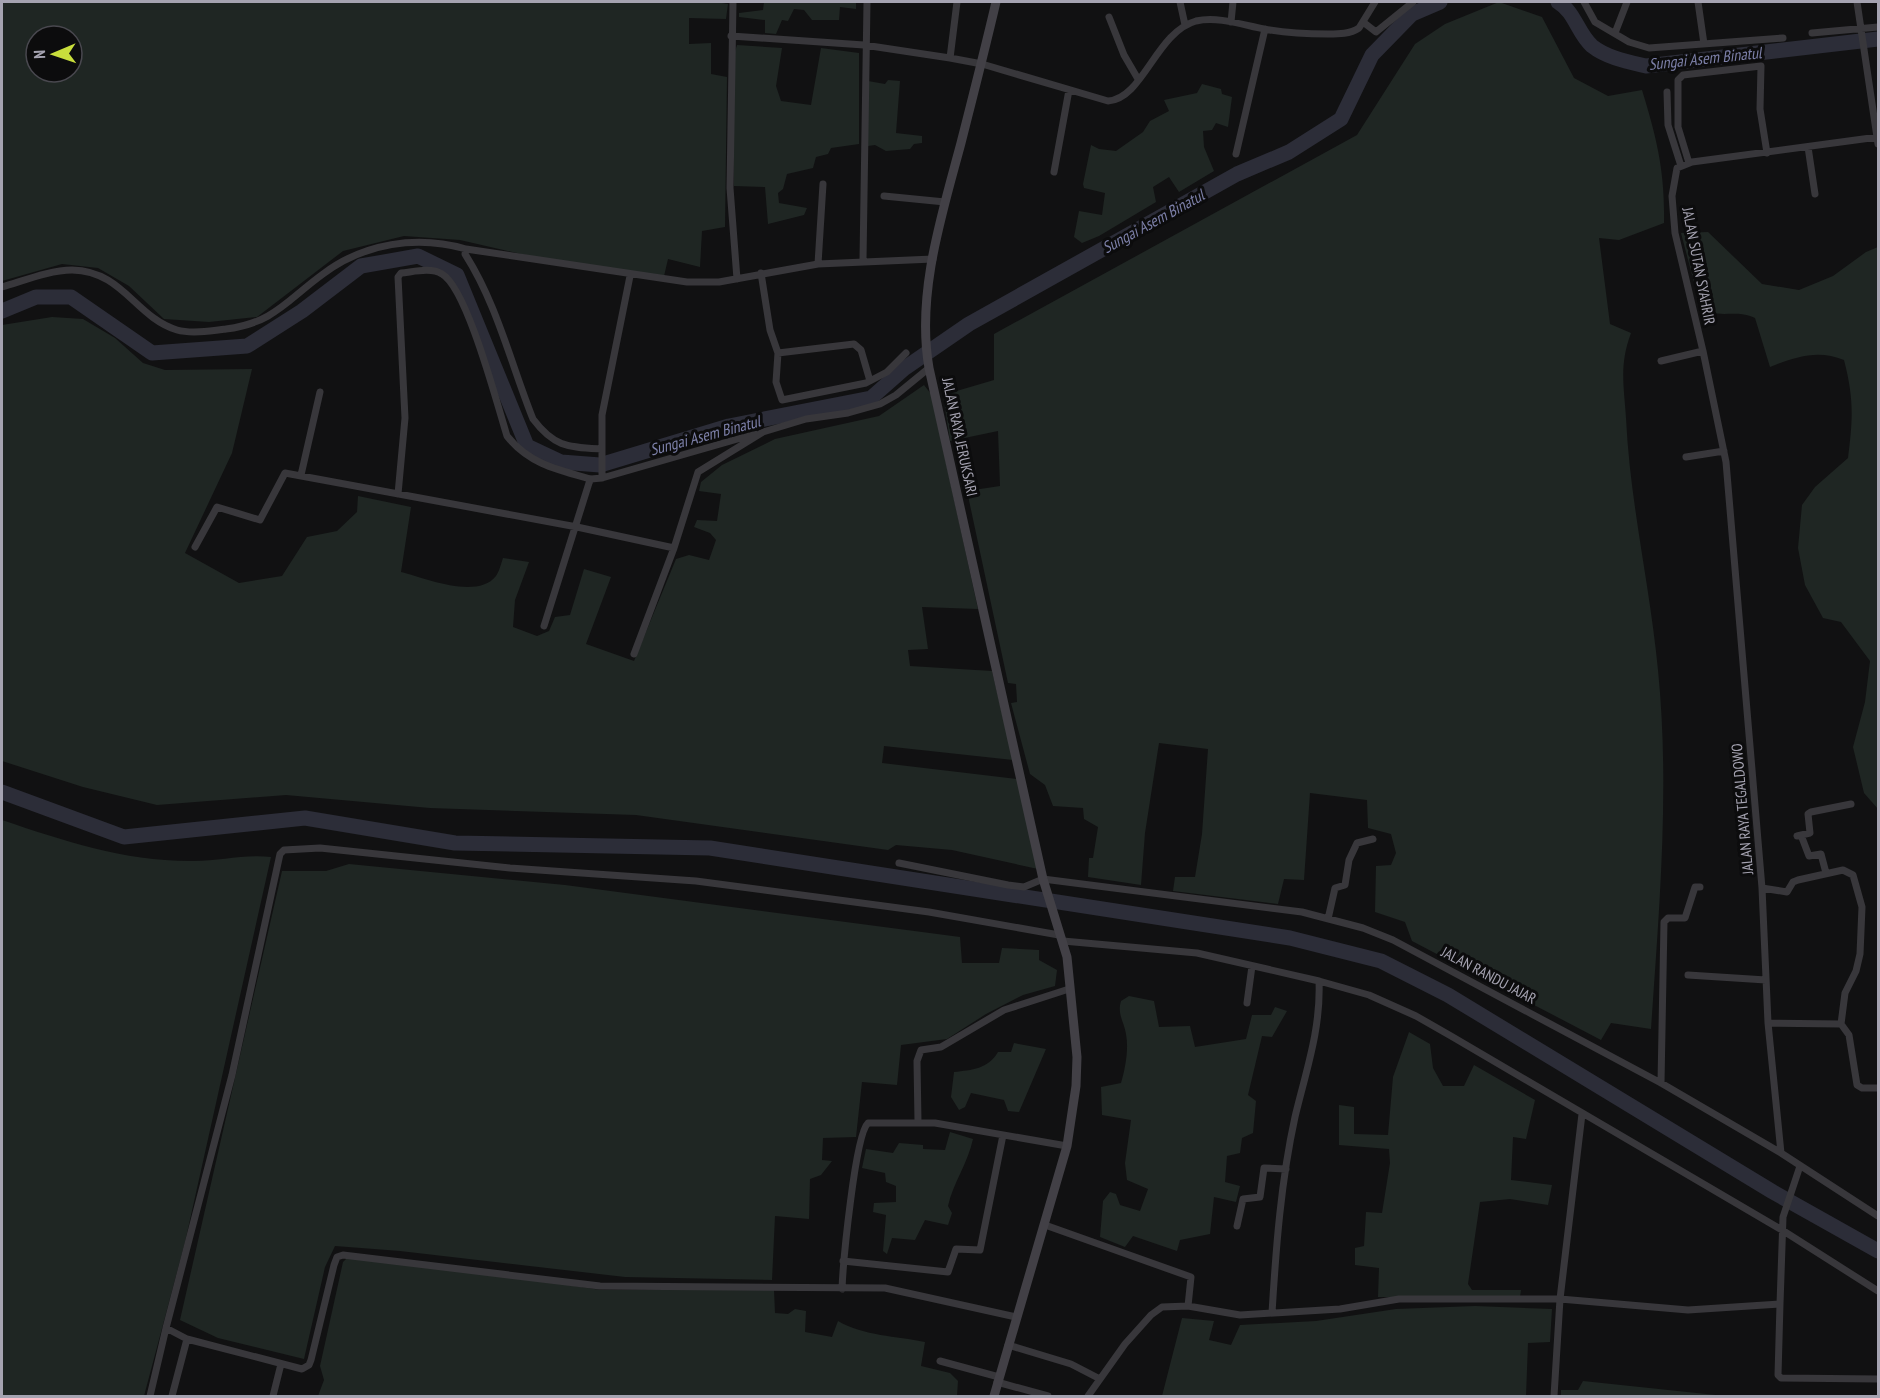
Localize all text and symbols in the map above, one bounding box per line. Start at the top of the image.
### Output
north arrow [24,24,84,84]
water label: Sungai Asem Binatul [1648,42,1764,74]
text: N [29,50,49,59]
water label: Sungai Asem Binatul [1099,184,1209,257]
street label: JALAN SUTAN SYAHRIR [1678,205,1720,326]
street label: JALAN RAYA JERUKSARI [938,375,982,498]
water label: Sungai Asem Binatul [648,410,764,459]
street label: JALAN RAYA TEGALDOWO [1727,743,1757,876]
street label: JALAN RANDU JAJAR [1437,942,1540,1008]

